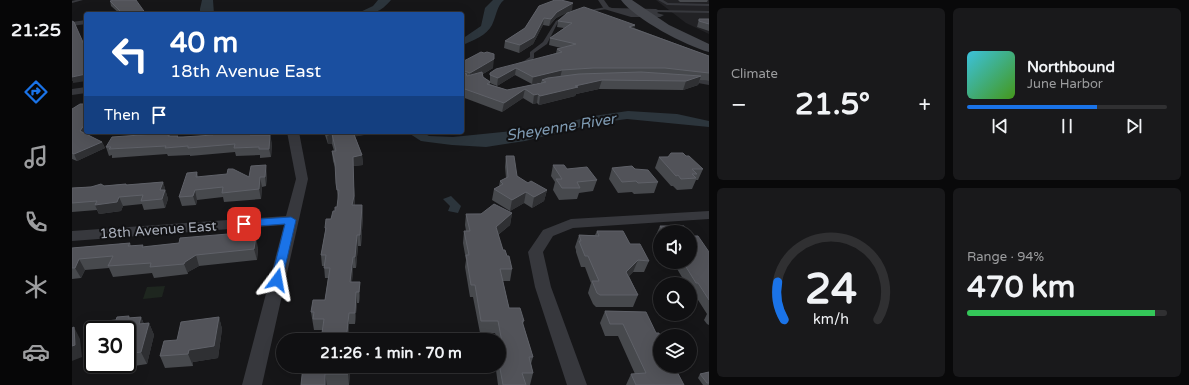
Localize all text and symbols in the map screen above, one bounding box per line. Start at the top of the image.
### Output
text: 21:25 [11,19,61,41]
text: 40 m [170,26,238,60]
icon: left [104,28,156,80]
text: Northbound [1027,58,1115,76]
text: 18th Avenue East [170,60,321,82]
text: Climate [731,66,778,82]
text: June Harbor [1027,76,1103,92]
icon: directions [22,78,50,106]
text: 21.5° [795,86,870,123]
text: − [731,92,747,118]
text: + [919,92,931,118]
icon: arrive [148,104,170,126]
text: Then [104,106,140,124]
water label: Sheyenne River [505,109,619,145]
icon: previous [989,115,1011,137]
icon: pause [1056,115,1078,137]
icon: next [1123,115,1145,137]
icon: music [22,143,50,171]
pin [227,207,261,241]
icon: phone [22,208,50,236]
icon: arrive [233,213,255,235]
street label: 18th Avenue East [99,217,218,243]
map controls [653,225,697,373]
button: sound [653,225,697,269]
text: Range · 94% [967,249,1044,265]
position arrow [256,259,298,301]
text: 24 [805,265,857,315]
text: 470 km [967,269,1075,306]
icon: climate [22,273,50,301]
button: search [653,277,697,321]
text: km/h [813,311,849,328]
speed limit sign: 30 [84,321,136,373]
button: layers [653,329,697,373]
icon: car [22,338,50,366]
text: 21:26 · 1 min · 70 m [320,344,462,362]

